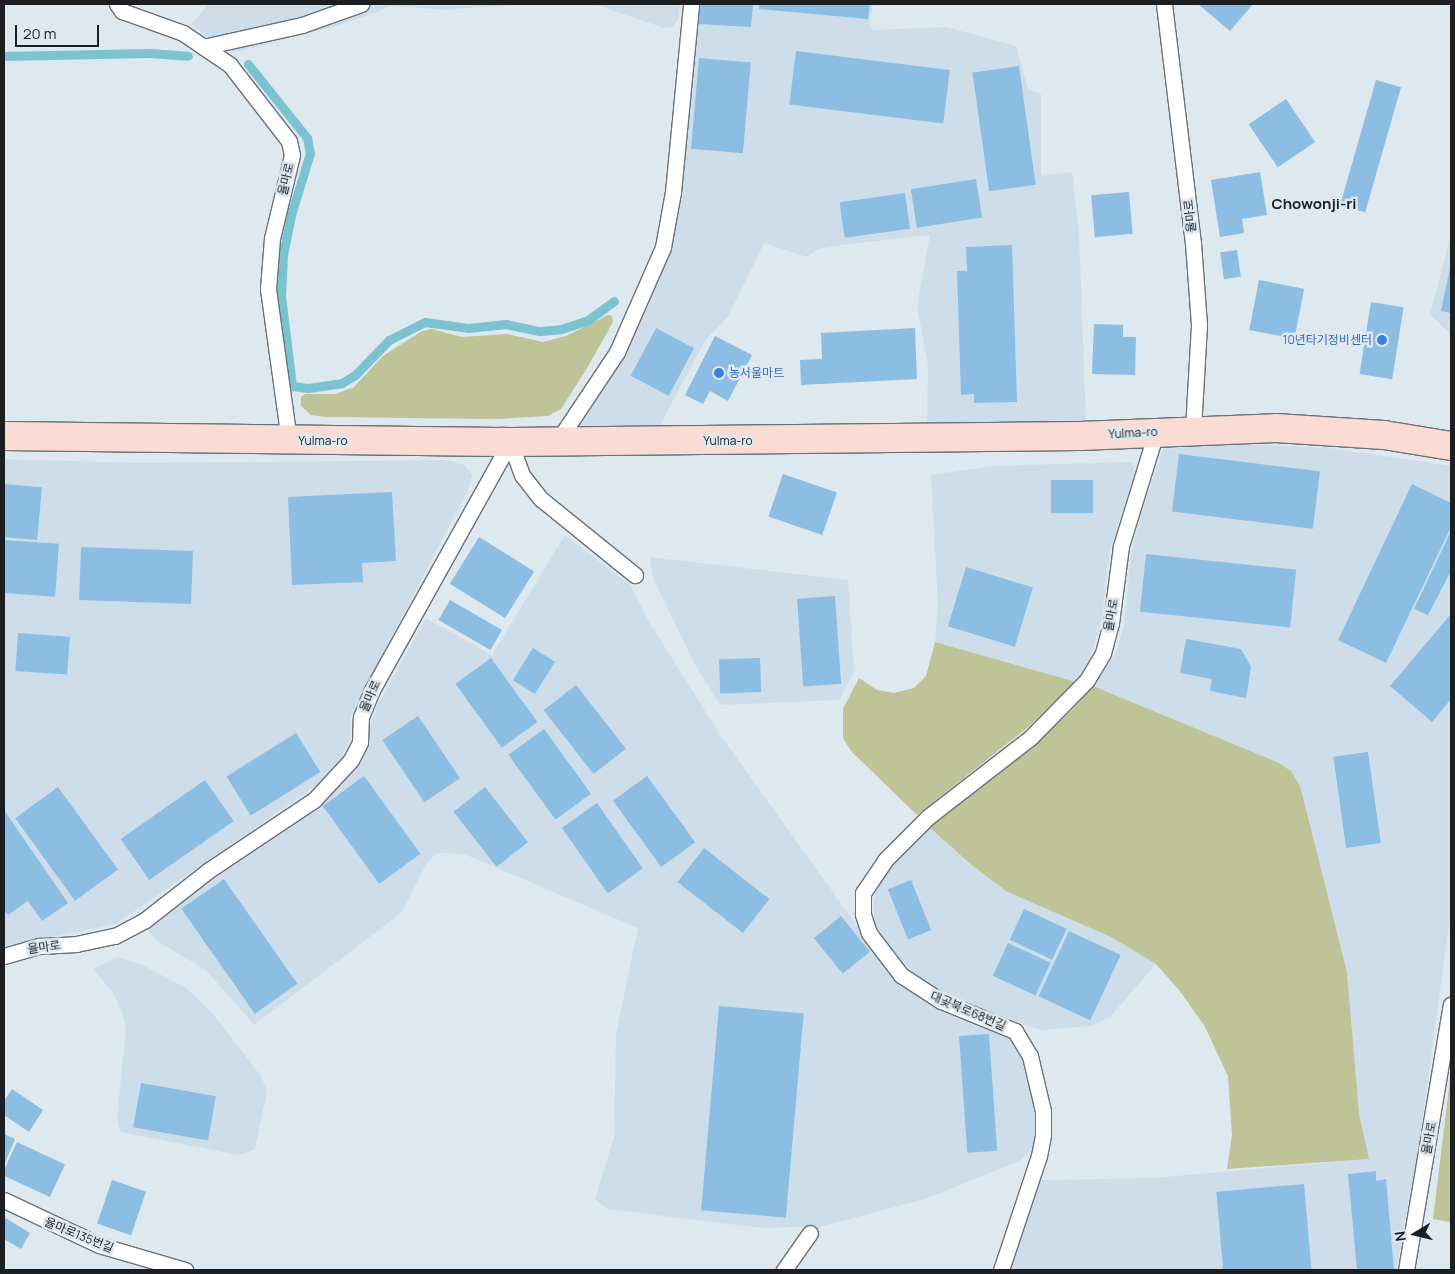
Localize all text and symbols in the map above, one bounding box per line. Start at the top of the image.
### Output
scale bar [18,15,101,47]
text: 20 m [23,23,56,44]
street label: 율마로 [275,161,297,197]
district label: Chowonji-ri [1272,195,1356,213]
street label: 율마로 [1181,199,1199,233]
place label: 10년타기정비센터 [1283,333,1372,347]
marker: 10년타기정비센터 [1376,334,1388,346]
place label: 농서울마트 [729,366,784,380]
marker: 농서울마트 [713,367,725,379]
street label: Yulma-ro [1108,425,1158,441]
street label: Yulma-ro [298,434,348,448]
street label: Yulma-ro [703,434,753,448]
street label: 율마로 [1101,597,1121,633]
street label: 율마로 [357,678,383,714]
street label: 율마로 [27,938,61,956]
street label: 대곶북로68번길 [928,989,1008,1033]
street label: 율마로 [1419,1120,1439,1156]
north arrow [1390,1209,1440,1259]
street label: 율마로135번길 [42,1215,116,1255]
text: N [1390,1230,1410,1243]

